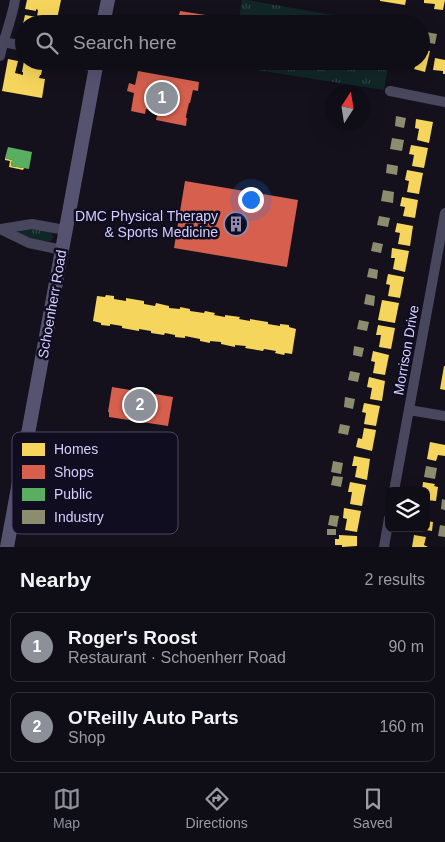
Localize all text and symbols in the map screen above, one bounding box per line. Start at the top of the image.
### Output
search box [15,15,430,70]
icon: search [33,29,61,57]
text: Search here [73,32,177,53]
pin: 1 [146,79,178,117]
north arrow [325,85,370,130]
your location [238,187,264,213]
place label: DMC Physical Therapy & Sports Medicine [75,208,218,240]
building icon: DMC Physical Therapy & Sports Medicine [223,211,249,237]
street label: Schoenherr Road [35,249,69,359]
street label: Morrison Drive [390,304,422,396]
pin: 2 [124,386,156,424]
legend [12,432,178,534]
text: Homes [54,441,98,457]
text: Shops [54,464,94,480]
text: Public [54,486,92,502]
map controls [385,487,430,532]
button: layers [385,487,430,532]
text: Industry [54,509,104,525]
text: Nearby [20,568,91,591]
text: 2 results [365,571,425,588]
text: Roger's Roost [68,627,197,648]
text: 1 [33,638,41,655]
text: 90 m [388,638,424,655]
text: Restaurant · Schoenherr Road [68,649,286,666]
text: O'Reilly Auto Parts [68,707,239,728]
text: 2 [33,718,41,735]
text: 160 m [380,718,424,735]
text: Shop [68,729,105,746]
tab: Map [53,785,81,831]
tab: Directions [186,785,248,831]
tab: Saved [353,785,392,831]

